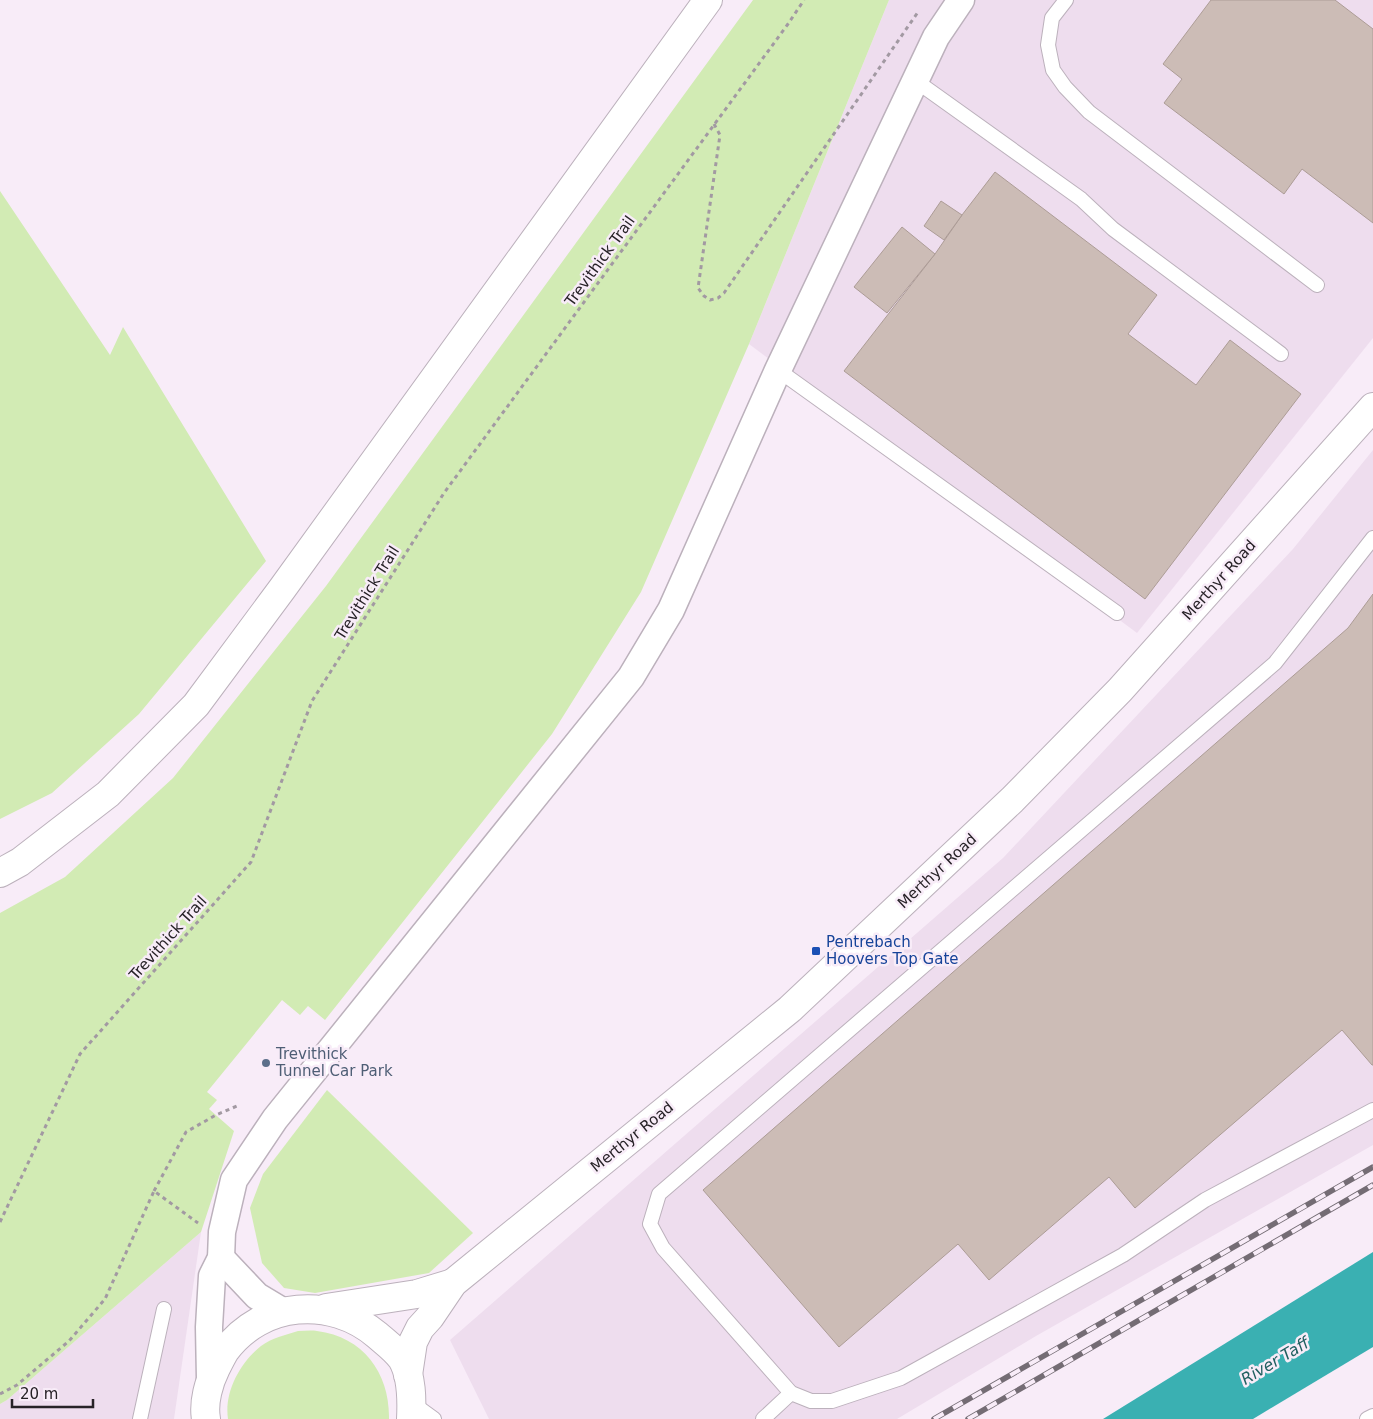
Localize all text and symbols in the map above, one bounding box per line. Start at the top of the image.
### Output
street label: Trevithick Trail [561,212,639,310]
street label: Merthyr Road [1178,536,1260,624]
street label: Trevithick Trail [330,543,403,644]
street label: Merthyr Road [894,830,980,912]
street label: Trevithick Trail [125,892,210,985]
place label: Pentrebach Hoovers Top Gate [826,933,959,968]
marker: Pentrebach Hoovers Top Gate [810,945,822,957]
place label: Trevithick Tunnel Car Park [275,1045,393,1080]
marker: Trevithick Tunnel Car Park [260,1057,272,1069]
street label: Merthyr Road [587,1098,677,1176]
water label: River Taff [1238,1332,1315,1389]
scale bar [12,1376,94,1408]
text: 20 m [20,1385,58,1403]

